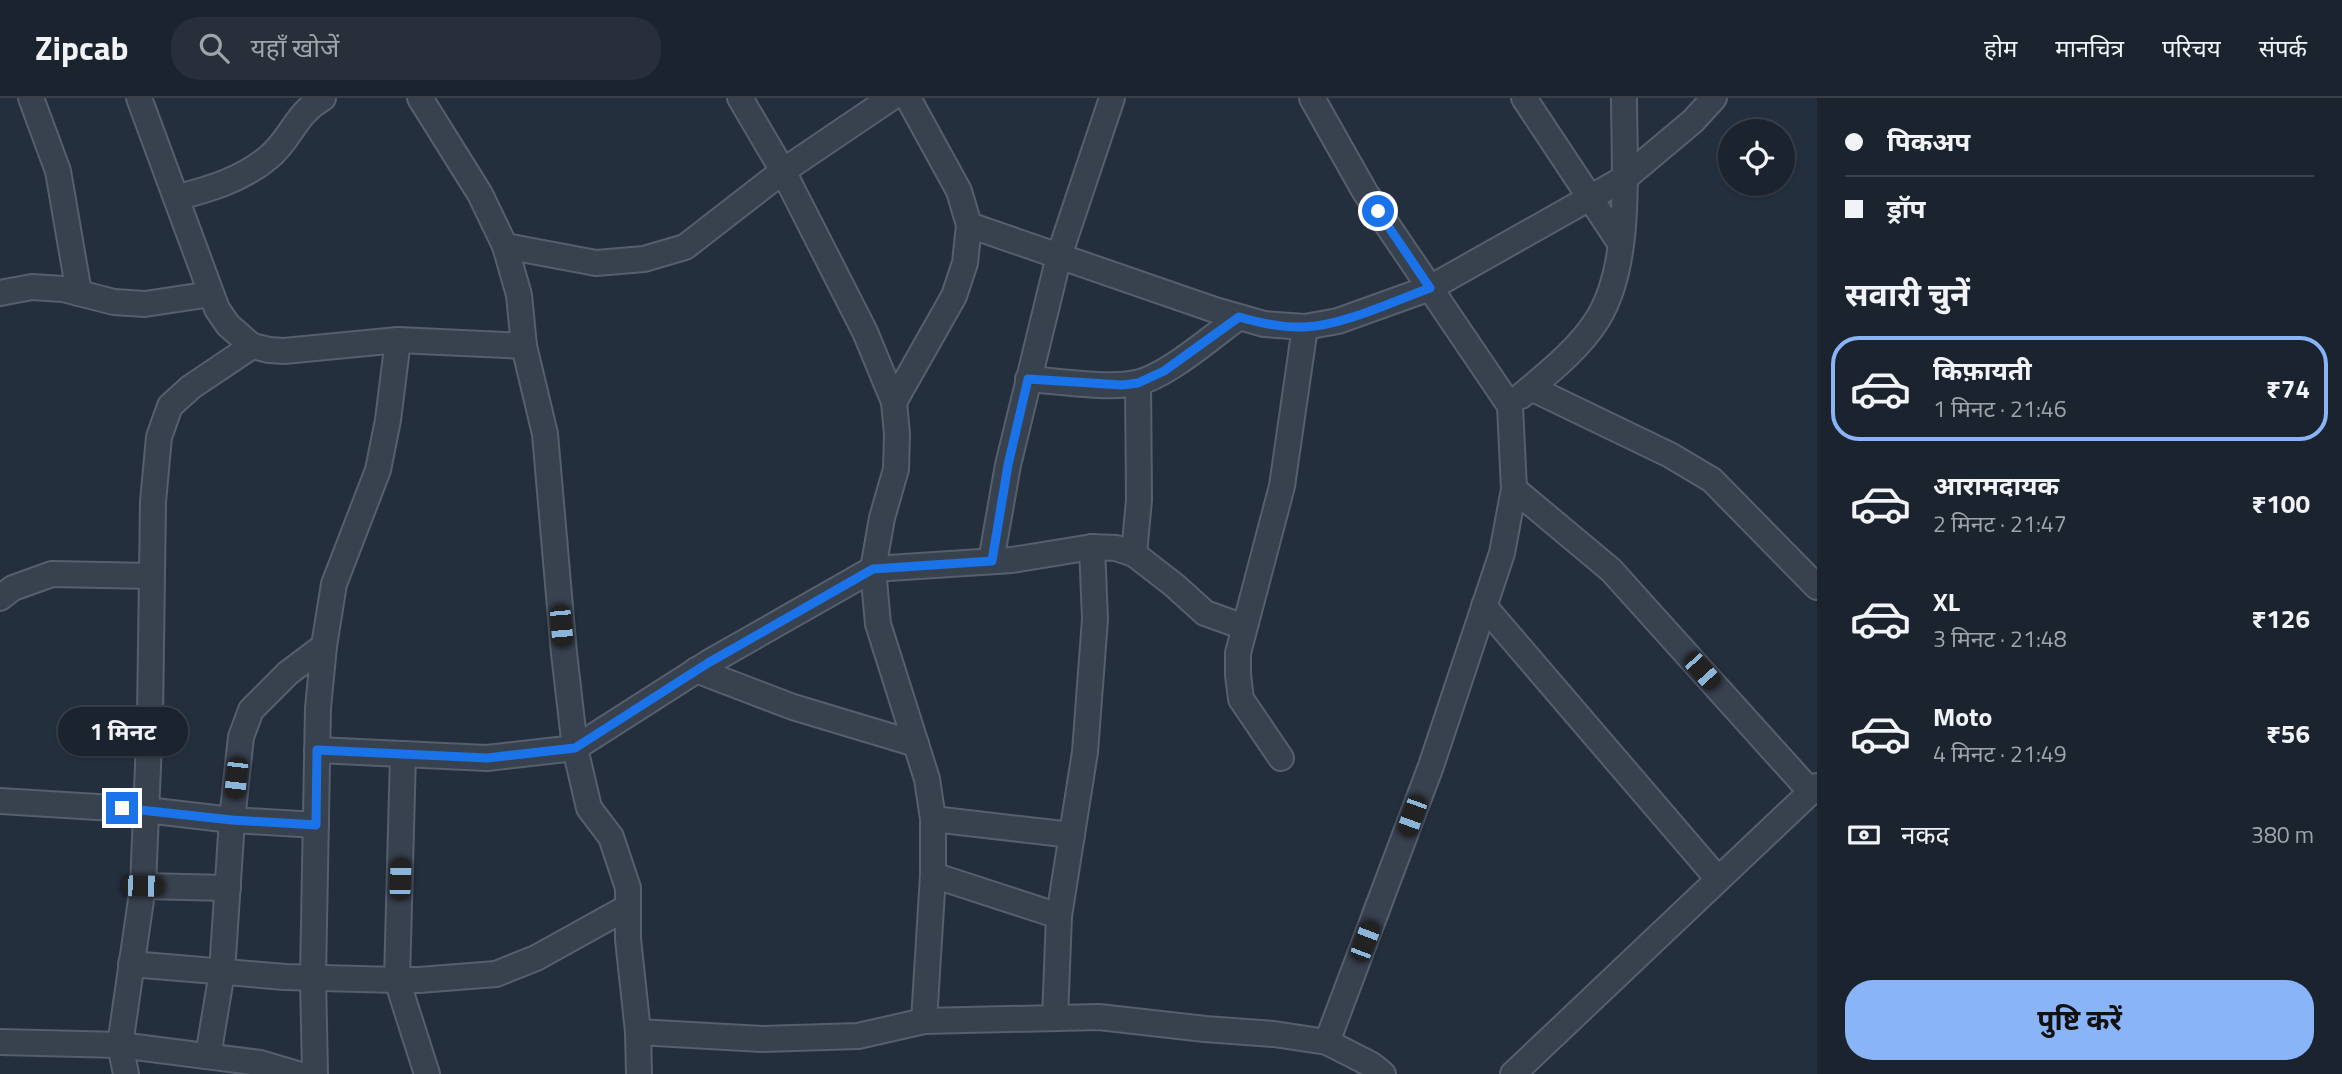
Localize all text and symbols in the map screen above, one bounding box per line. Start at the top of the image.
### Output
search box [171,17,661,80]
text: Zipcab [35,23,129,73]
text: यहाँ खोजें [251,28,339,67]
icon: search [195,29,233,67]
text: होम [1984,30,2017,66]
text: मानचित्र [2055,30,2124,66]
text: परिचय [2162,30,2221,66]
text: संपर्क [2259,30,2307,66]
map controls [1718,119,1795,196]
button: locate [1718,119,1795,196]
text: पिकअप [1887,122,1970,161]
text: ड्रॉप [1887,189,1925,228]
route start [1362,195,1394,227]
text: सवारी चुनें [1845,270,1970,318]
text: किफ़ायती [1933,351,2032,390]
icon: car [1849,357,1912,420]
text: ₹74 [2266,369,2310,408]
text: 1 मिनट · 21:46 [1933,391,2067,426]
text: आरामदायक [1933,466,2059,505]
icon: car [1849,472,1912,535]
text: ₹100 [2251,484,2310,523]
text: 2 मिनट · 21:47 [1933,506,2067,541]
text: XL [1933,582,1960,621]
icon: car [1849,587,1912,650]
text: ₹126 [2251,599,2310,638]
car [549,604,574,648]
text: 3 मिनट · 21:48 [1933,621,2067,656]
car [1681,648,1724,694]
text: Moto [1933,697,1992,736]
icon: car [1849,702,1912,765]
callout: 1 मिनट [57,706,187,756]
text: 1 मिनट [90,714,156,749]
text: ₹56 [2266,714,2310,753]
text: 4 मिनट · 21:49 [1933,736,2067,771]
car [224,756,249,800]
route end [106,792,138,824]
car [1395,793,1430,839]
text: नकद [1901,815,1949,854]
icon: cash [1845,816,1883,854]
text: 380 m [2251,817,2314,852]
car [389,858,412,900]
car [122,875,165,897]
car [1348,918,1383,964]
button: पुष्टि करें [1845,980,2314,1060]

